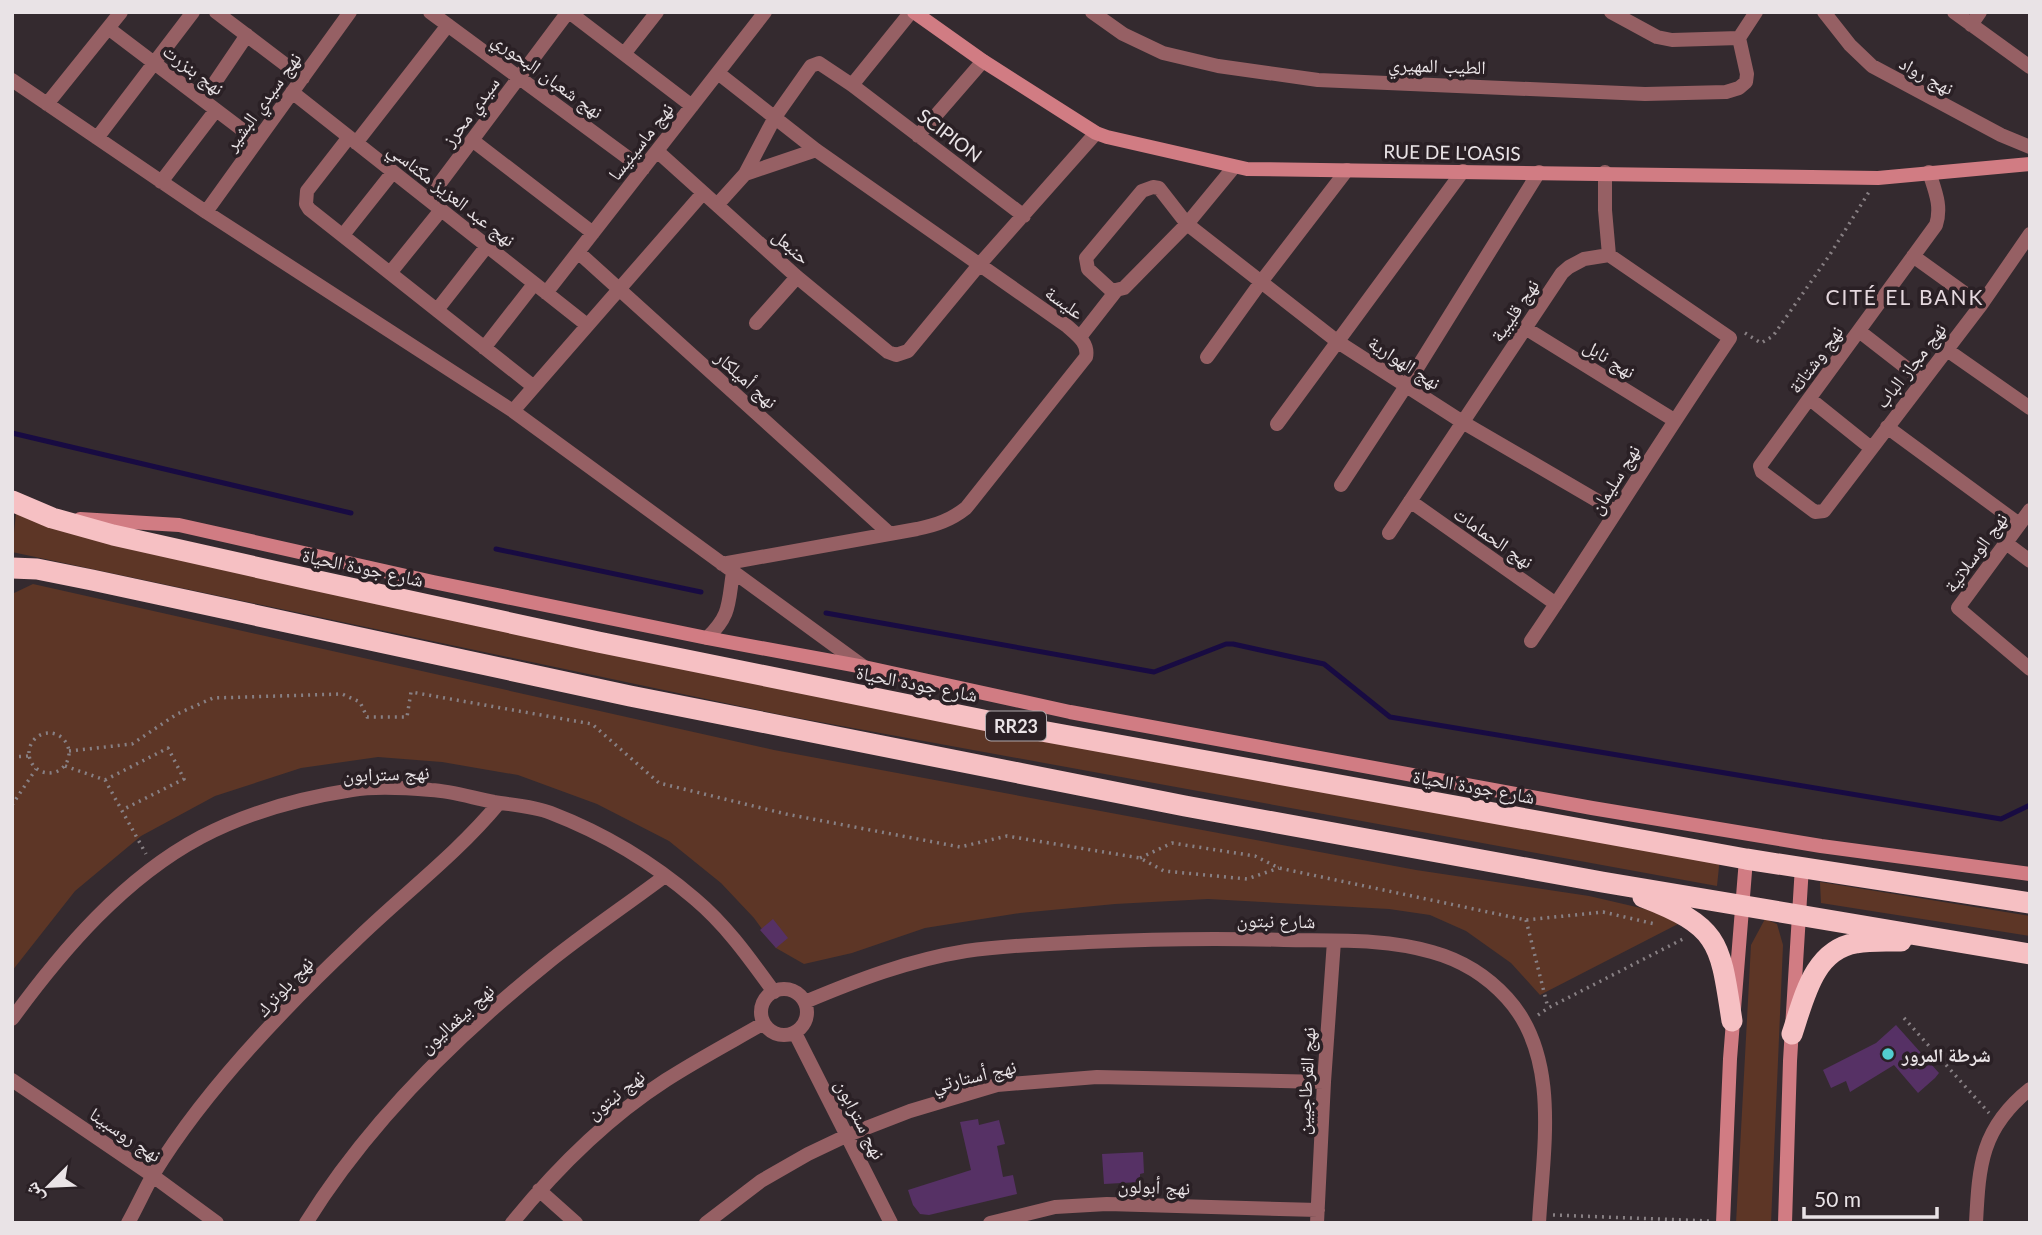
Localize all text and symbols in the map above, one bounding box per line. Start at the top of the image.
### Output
street label: نهج شعبان البحوري [485,27,608,127]
street label: نهج بنزرت [158,39,229,101]
street label: نهج سيدي البشير [218,47,309,158]
street label: نهج رواد [1895,51,1958,101]
street label: الطيب المهيري [1388,52,1486,83]
street label: سيدي محرز [436,72,508,154]
street label: نهج ماسينيسا [602,97,679,186]
street label: SCIPION [913,103,987,167]
street label: نهج عبد العزيز مكناسي [381,137,520,255]
street label: RUE DE L'OASIS [1383,139,1521,165]
street label: حنبعل [768,223,815,269]
street label: نهج قليبية [1485,274,1545,347]
street label: عليسة [1041,280,1089,324]
district label: CITÉ EL BANK [1826,284,1985,309]
street label: نهج مجاز الباب [1870,318,1952,413]
street label: نهج وشتاتة [1783,321,1849,399]
street label: نهج الهوارية [1363,330,1445,396]
street label: نهج نابل [1579,333,1640,384]
street label: نهج أميلكار [709,345,783,414]
street label: نهج سليمان [1584,440,1646,519]
street label: نهج الحمامات [1449,501,1538,574]
street label: نهج الوسلاتية [1938,507,2013,598]
street label: شارع جودة الحياة [300,543,426,592]
street label: شارع جودة الحياة [854,660,980,707]
road number: RR23 [986,712,1046,740]
street label: نهج سترابون [342,760,430,788]
street label: شارع جودة الحياة [1411,764,1537,809]
street label: شارع نبتون [1236,908,1316,933]
street label: نهج بلوترك [251,951,319,1022]
street label: نهج بيقماليون [414,978,500,1059]
street label: نهج القرطاجيين [1291,1027,1321,1136]
place label: شرطة المرور [1901,1043,1991,1066]
marker: شرطة المرور [1880,1046,1896,1062]
street label: نهج أستارتي [930,1054,1019,1101]
street label: نهج نبتون [581,1064,650,1125]
street label: نهج سترابون [829,1075,891,1164]
street label: نهج روسبينا [85,1102,166,1168]
north arrow [14,1151,84,1221]
street label: نهج أبولون [1117,1173,1191,1201]
scale bar [1804,1176,1937,1220]
text: ش [18,1179,49,1207]
text: 50 m [1814,1186,1861,1211]

